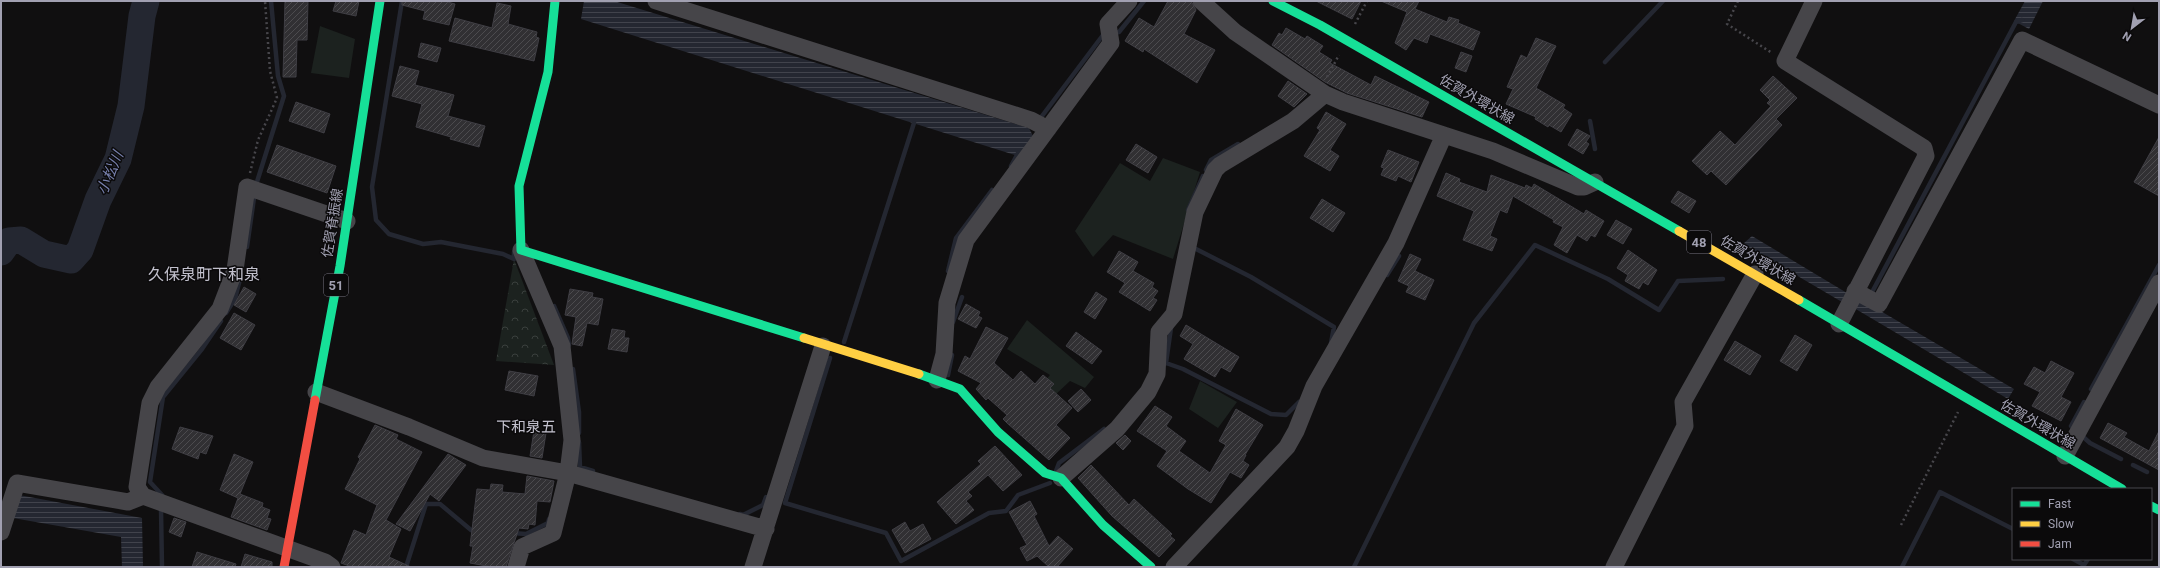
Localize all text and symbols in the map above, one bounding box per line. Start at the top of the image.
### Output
north arrow [2112,8,2152,48]
text: N [2120,28,2134,44]
street label: 佐賀外環状線 [1437,71,1517,127]
water label: 小松川 [93,147,128,197]
street label: 佐賀脊振線 [319,187,345,259]
road number: 48 [1687,231,1711,253]
street label: 佐賀外環状線 [1718,232,1798,288]
district label: 久保泉町下和泉 [148,265,260,284]
road number: 51 [324,274,348,296]
street label: 佐賀外環状線 [1998,396,2078,452]
district label: 下和泉五 [496,418,556,436]
legend [2012,488,2152,560]
text: Fast [2048,497,2071,511]
text: Slow [2048,517,2074,531]
text: Jam [2048,537,2072,551]

